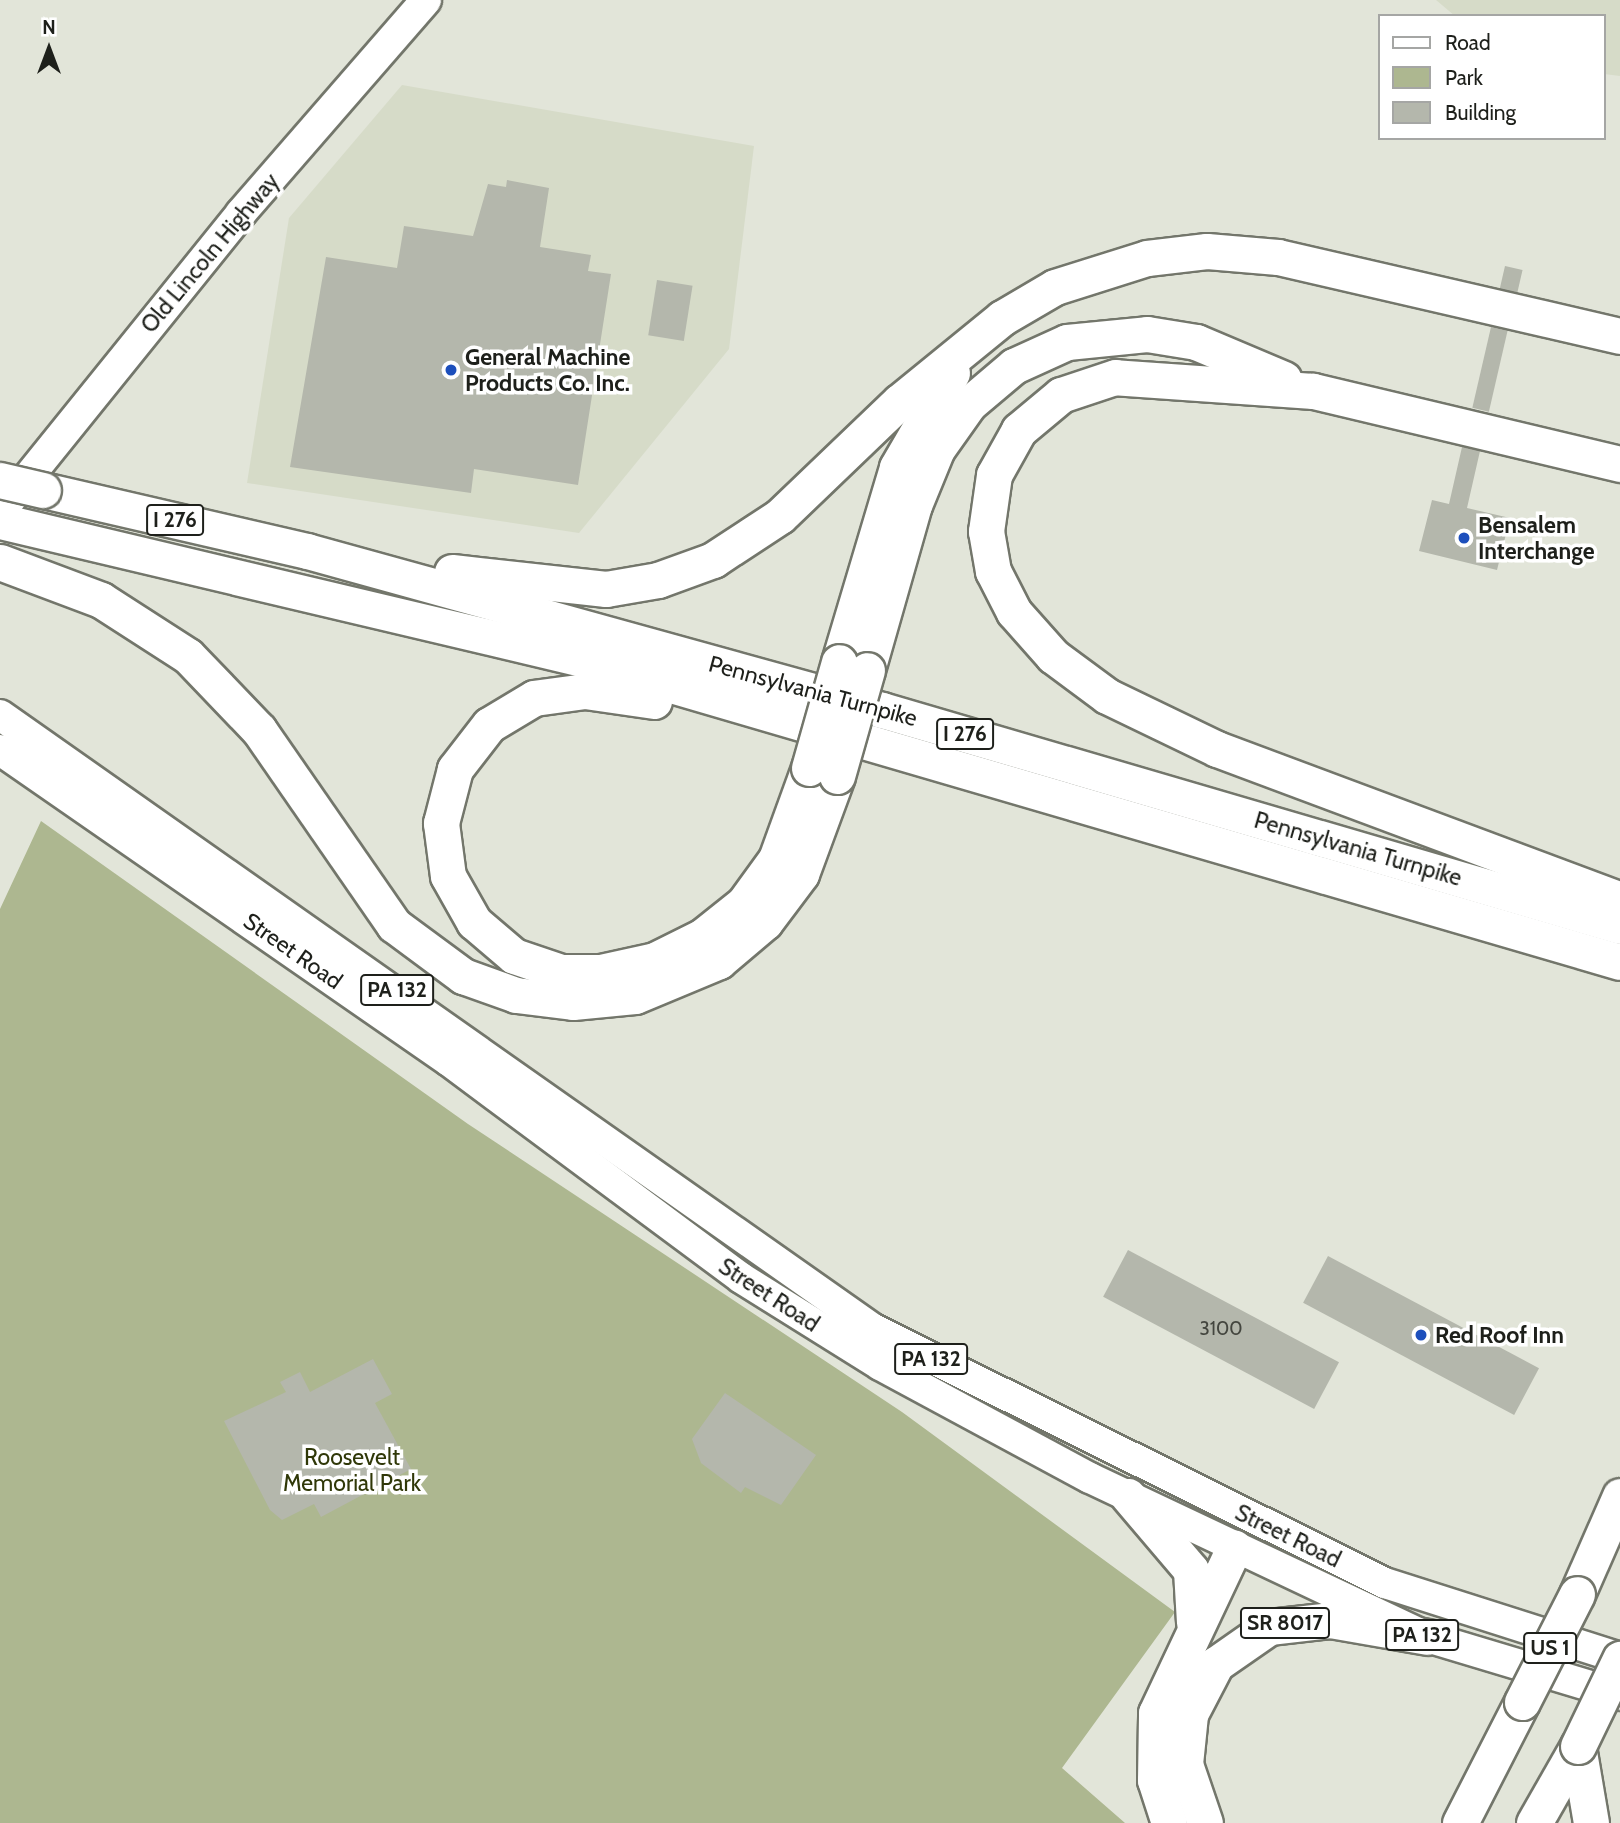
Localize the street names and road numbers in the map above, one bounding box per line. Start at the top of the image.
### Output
street label: Old Lincoln Highway [135,168,285,338]
road number: I 276 [145,503,205,538]
street label: Pennsylvania Turnpike [706,650,920,732]
road number: I 276 [935,716,995,752]
street label: Pennsylvania Turnpike [1251,806,1465,892]
street label: Street Road [238,907,348,995]
road number: PA 132 [358,972,436,1007]
street label: Street Road [714,1252,824,1338]
road number: PA 132 [892,1342,970,1376]
street label: Street Road [1231,1499,1345,1573]
road number: SR 8017 [1240,1606,1330,1640]
road number: PA 132 [1384,1618,1460,1652]
road number: US 1 [1522,1630,1578,1666]

